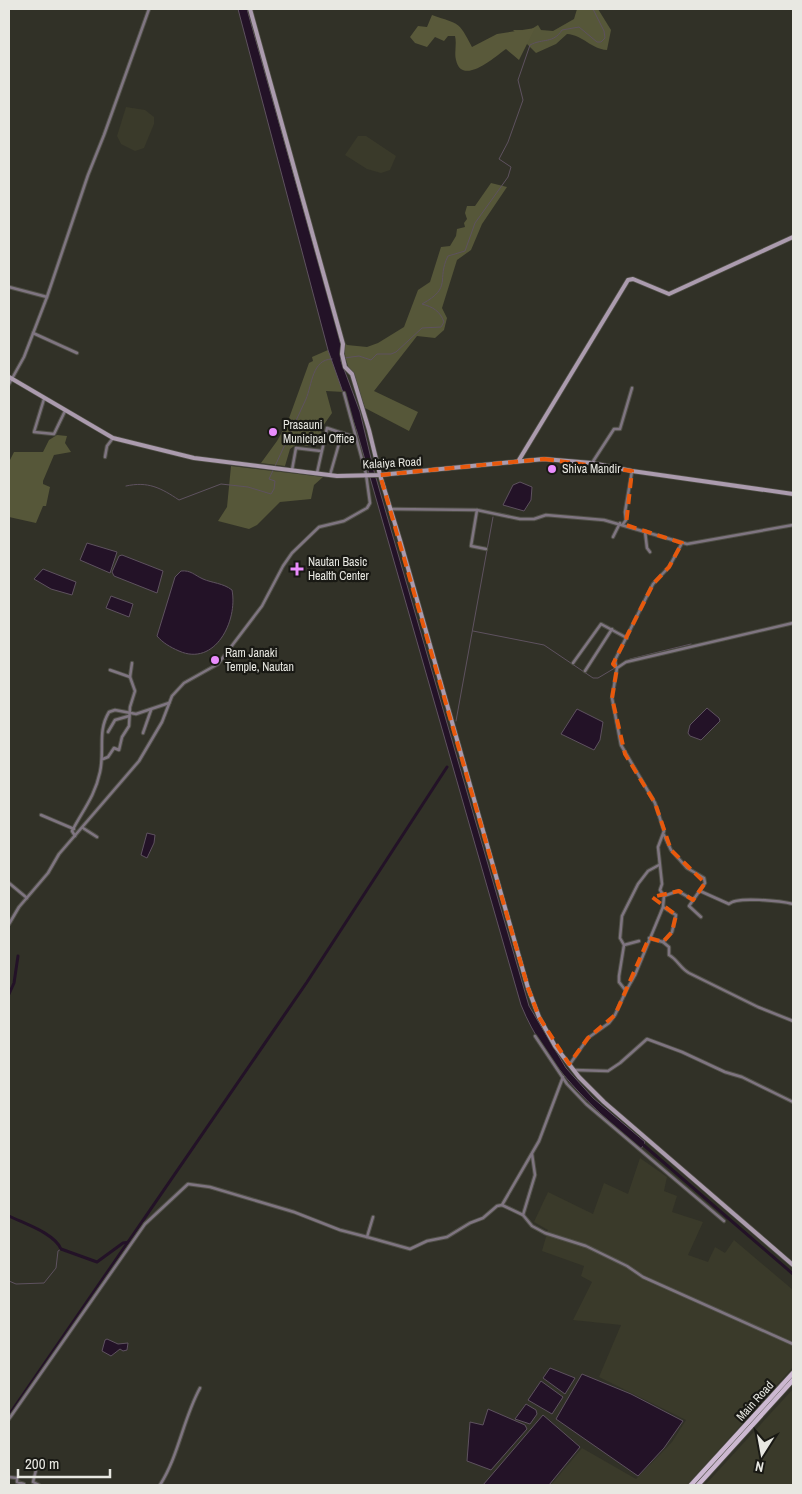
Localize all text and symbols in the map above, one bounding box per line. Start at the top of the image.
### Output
place label: Prasauni Municipal Office [283,417,355,447]
marker: Prasauni Municipal Office [267,426,279,438]
street label: Kalaiya Road [362,453,422,473]
place label: Shiva Mandir [562,461,621,477]
marker: Shiva Mandir [546,463,558,475]
place label: Nautan Basic Health Center [308,554,369,584]
marker: Nautan Basic Health Center [290,562,304,576]
place label: Ram Janaki Temple, Nautan [225,645,294,675]
marker: Ram Janaki Temple, Nautan [209,654,221,666]
street label: Main Road [733,1378,777,1424]
north arrow [737,1429,787,1479]
scale bar [18,1446,110,1478]
text: 200 m [25,1453,59,1474]
text: N [754,1457,765,1476]

